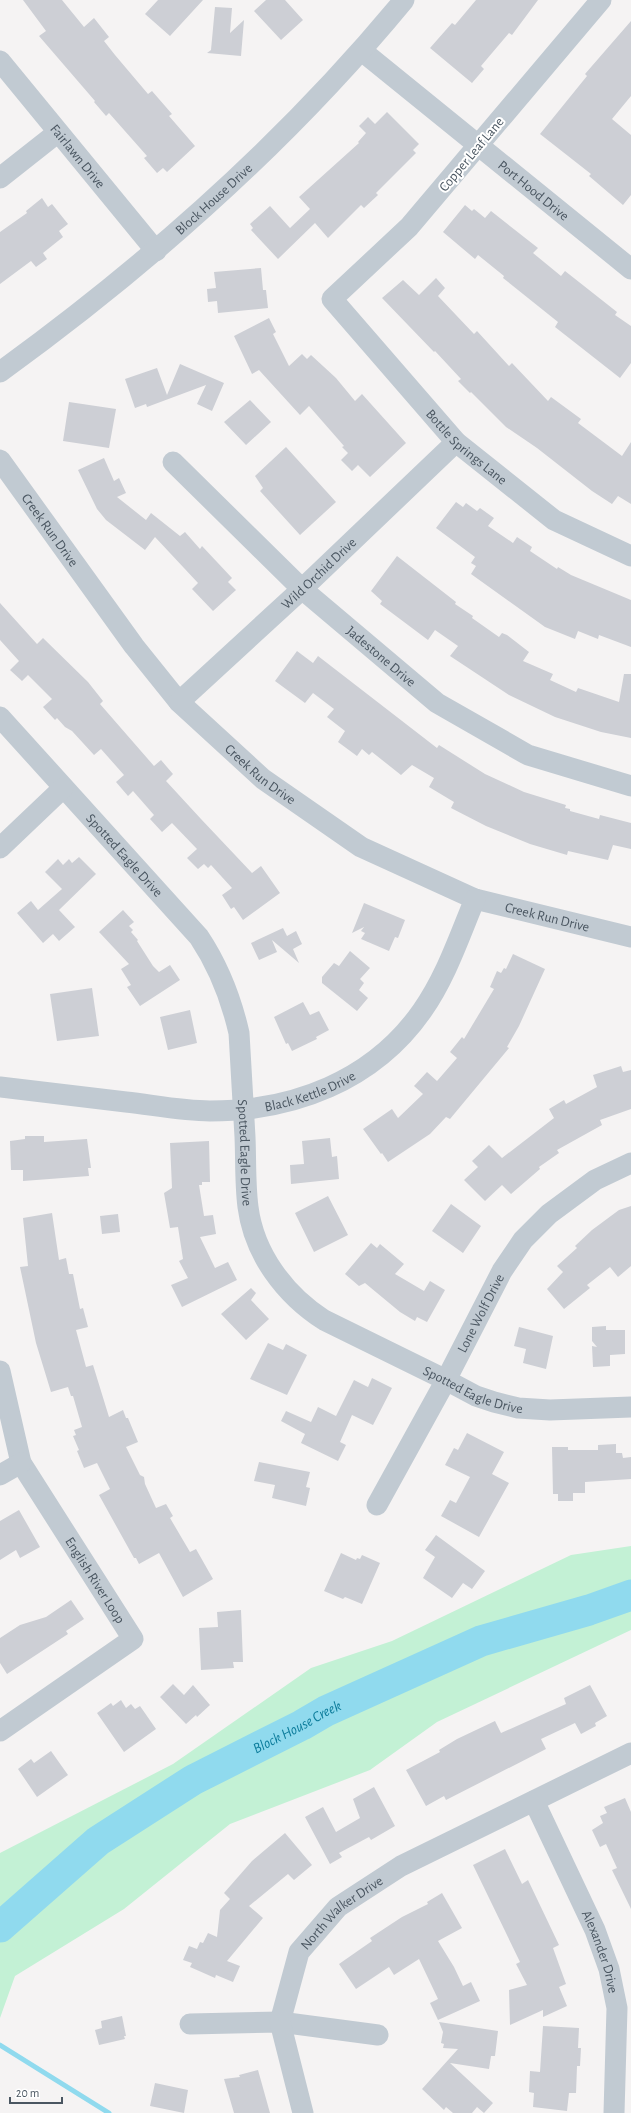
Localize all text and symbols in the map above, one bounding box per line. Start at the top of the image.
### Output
street label: Copper Leaf Lane [437,115,507,194]
street label: Fairlawn Drive [47,122,107,191]
street label: Port Hood Drive [495,158,571,224]
street label: Block House Drive [173,161,255,238]
street label: Bottle Springs Lane [423,407,509,488]
street label: Creek Run Drive [19,491,80,569]
street label: Wild Orchid Drive [279,535,359,612]
street label: Jadestone Drive [344,624,418,690]
street label: Creek Run Drive [222,742,298,807]
street label: Spotted Eagle Drive [83,811,165,900]
street label: Creek Run Drive [503,901,591,935]
street label: Black Kettle Drive [263,1069,358,1114]
street label: Spotted Eagle Drive [235,1099,254,1207]
street label: Lone Wolf Drive [455,1272,507,1355]
street label: Spotted Eagle Drive [421,1364,523,1416]
street label: English River Loop [62,1535,127,1626]
water label: Block House Creek [251,1698,344,1757]
street label: North Walker Drive [298,1874,386,1953]
street label: Alexander Drive [579,1908,620,1995]
scale bar [10,2079,62,2105]
text: 20 m [16,2087,39,2099]

